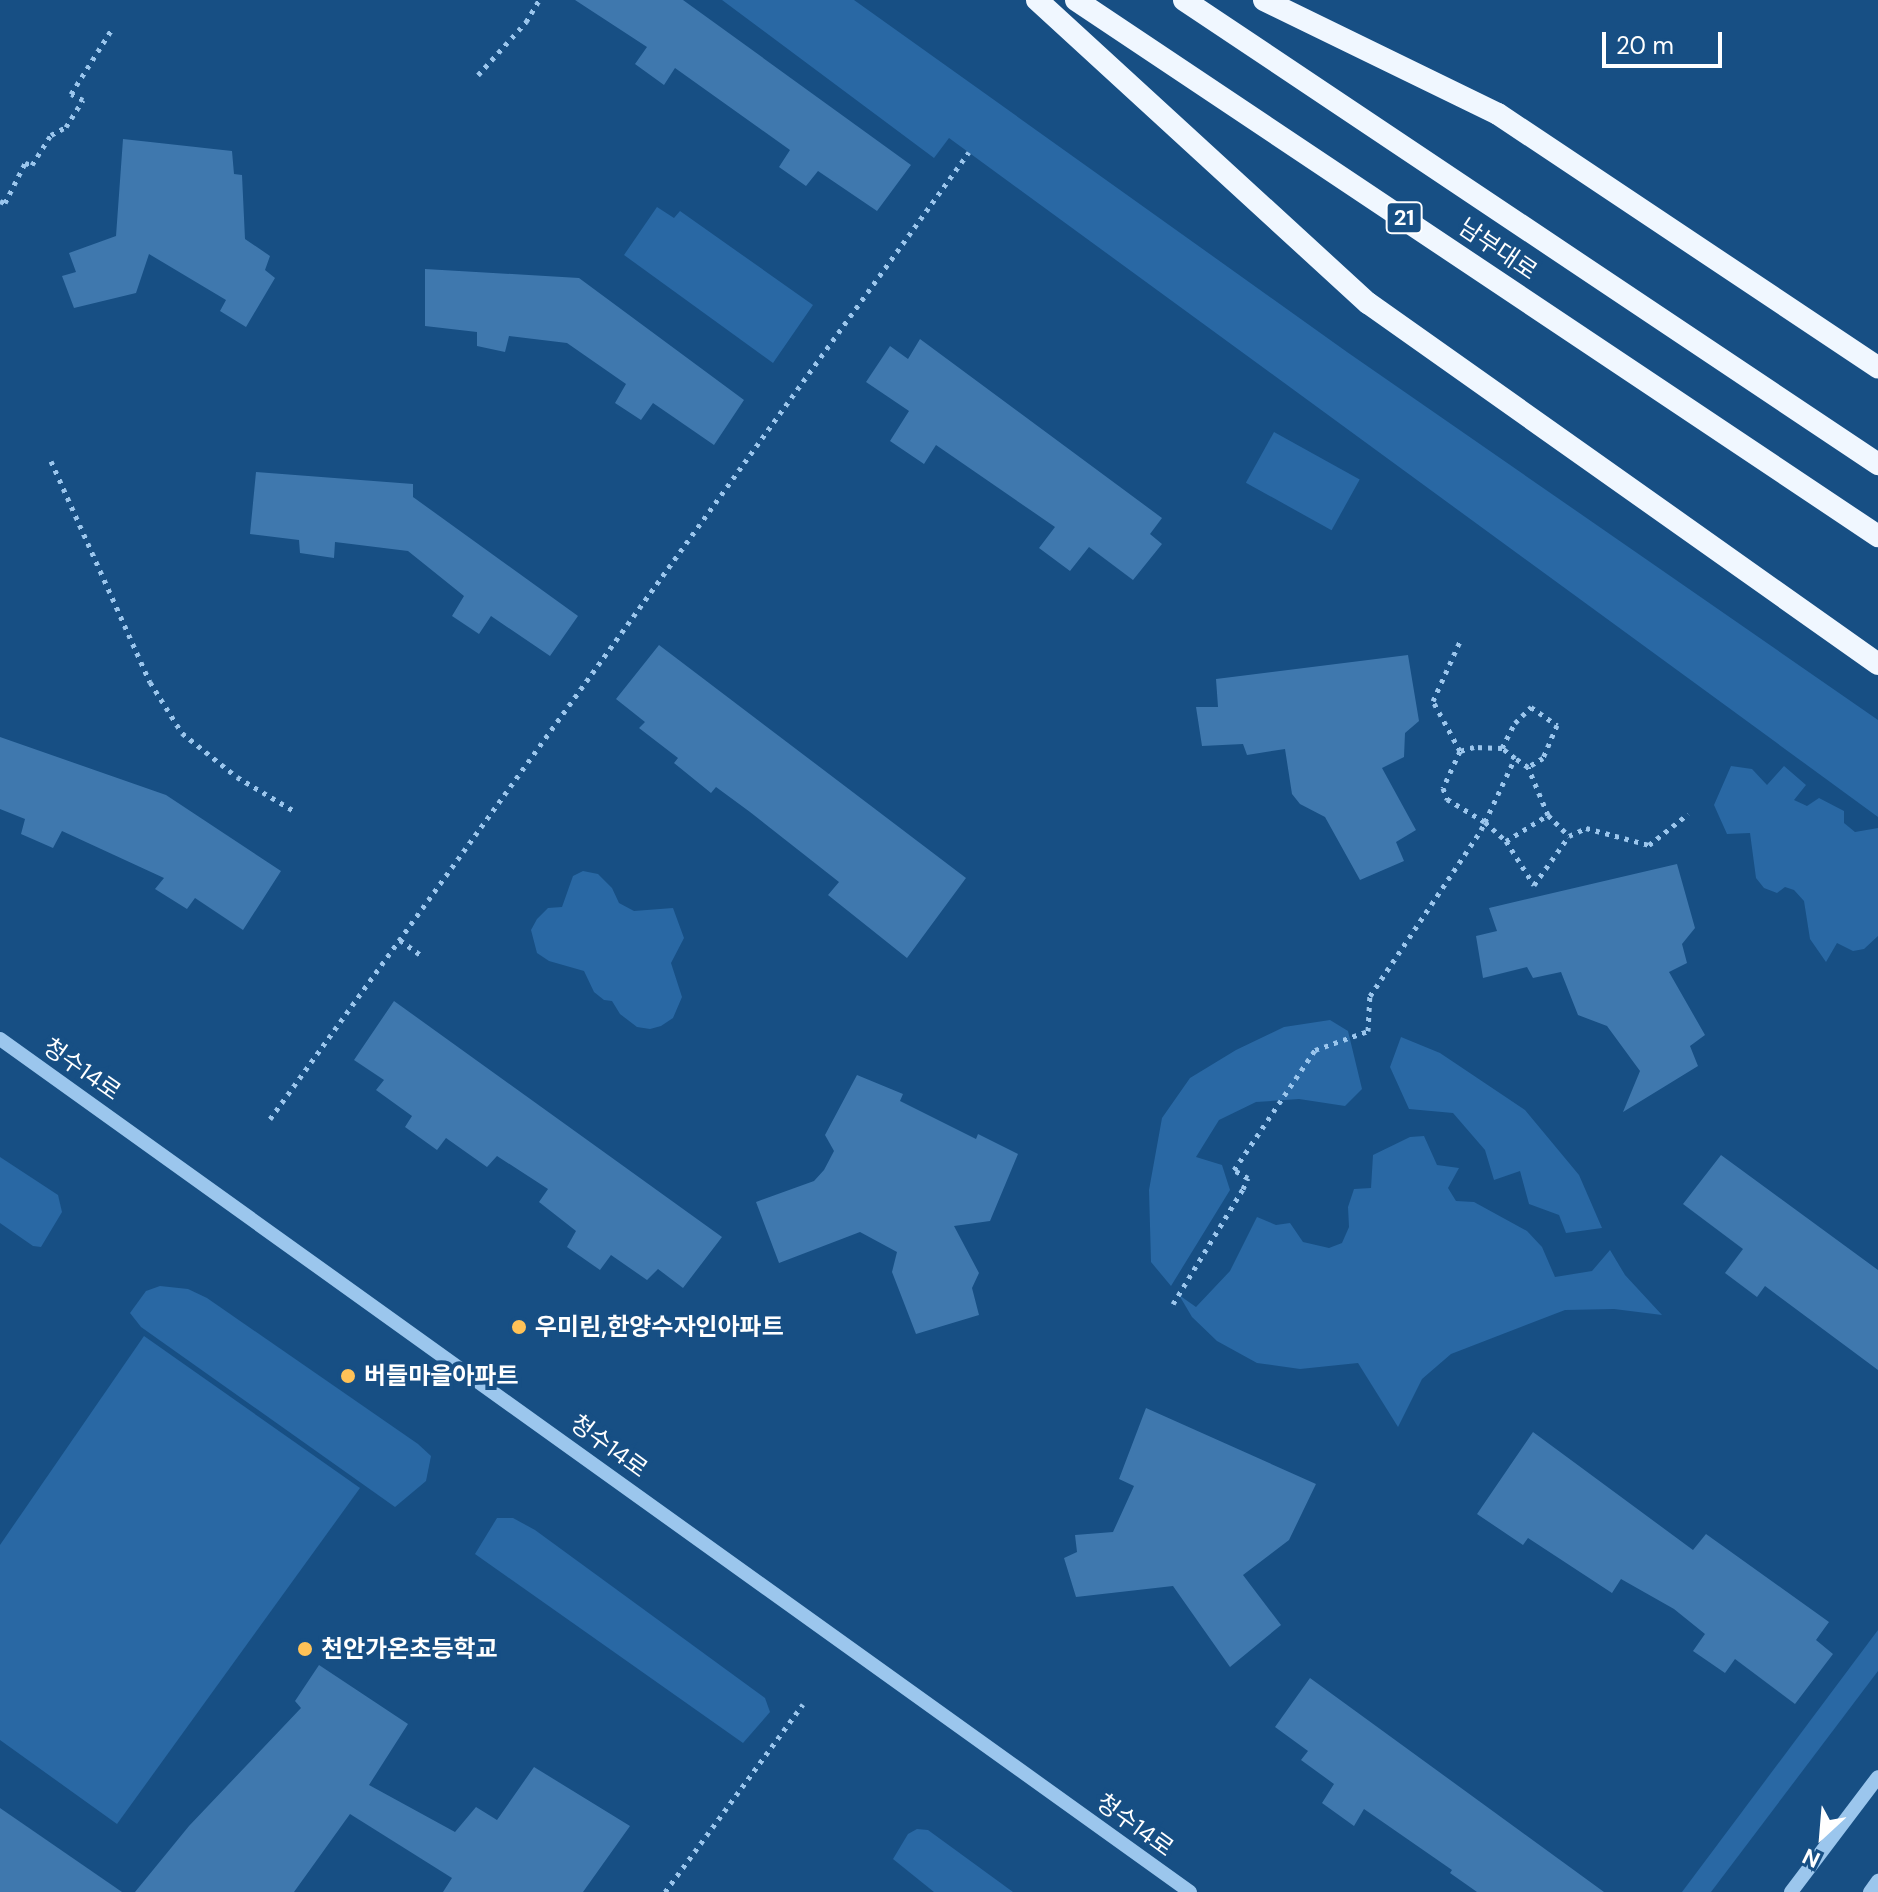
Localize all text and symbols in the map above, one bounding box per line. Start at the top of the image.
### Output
scale bar [1606,16,1726,66]
text: 20 m [1616,30,1674,61]
road number: 21 [1384,200,1424,236]
street label: 남부대로 [1453,212,1543,286]
street label: 청수14로 [38,1032,126,1106]
place label: 우미린,한양수자인아파트 [535,1313,784,1341]
marker: 우미린,한양수자인아파트 [510,1318,528,1336]
place label: 버들마을아파트 [364,1362,519,1390]
marker: 버들마을아파트 [339,1367,357,1385]
street label: 청수14로 [565,1408,653,1484]
place label: 천안가온초등학교 [321,1635,498,1663]
marker: 천안가온초등학교 [296,1640,314,1658]
street label: 청수14로 [1091,1787,1179,1863]
north arrow [1782,1796,1862,1876]
text: N [1798,1841,1825,1875]

